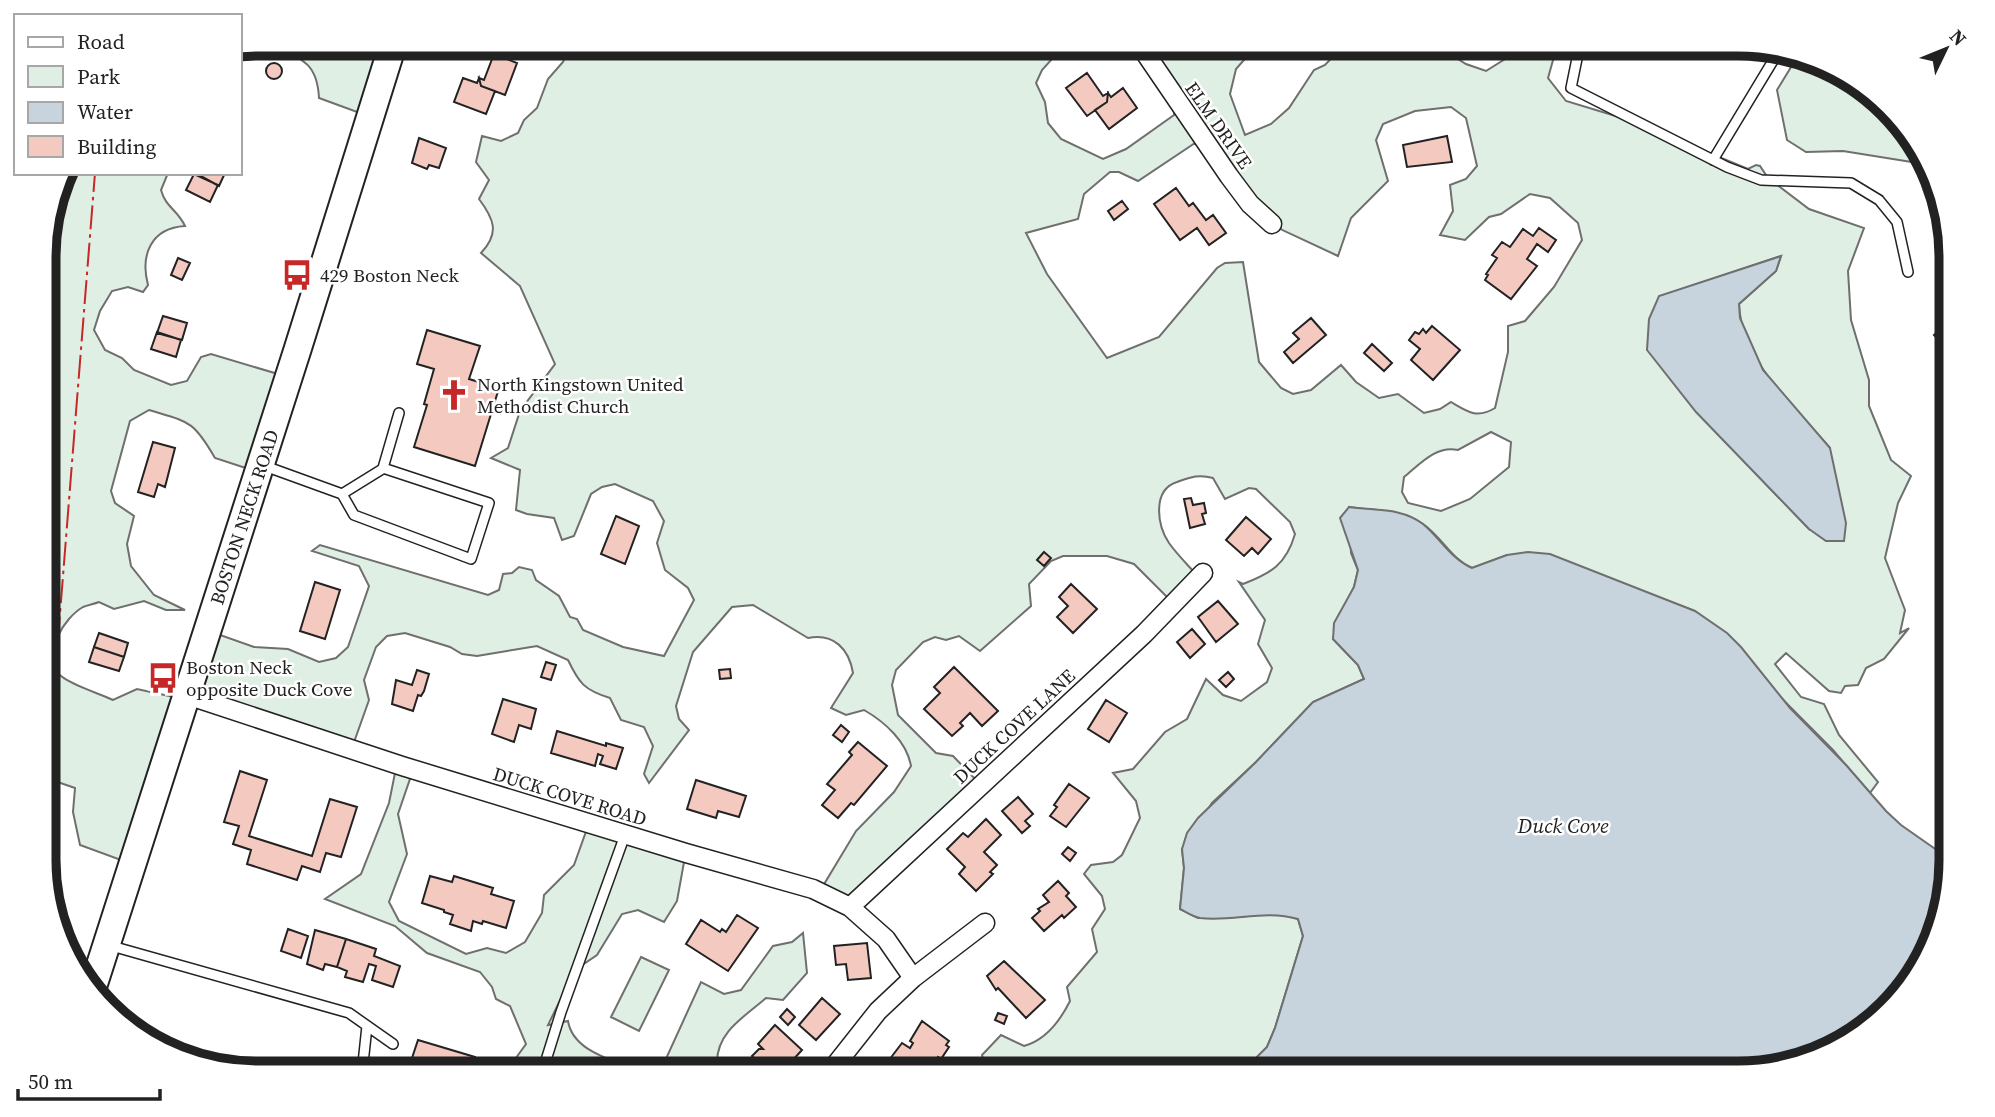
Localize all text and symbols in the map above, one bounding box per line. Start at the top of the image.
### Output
legend [14,14,242,175]
north arrow [1911,14,1981,84]
text: N [1944,23,1973,51]
text: Road [77,27,125,56]
text: Park [77,62,121,91]
street label: ELM DRIVE [1179,76,1259,174]
text: Water [77,97,133,126]
text: Building [77,132,156,161]
bus stop icon: 429 Boston Neck [280,258,314,292]
place label: 429 Boston Neck [320,262,460,288]
place label: North Kingstown United Methodist Church [477,371,684,419]
church icon: North Kingstown United Methodist Church [437,378,471,412]
street label: BOSTON NECK ROAD [203,426,285,608]
place label: Boston Neck opposite Duck Cove [186,654,352,702]
bus stop icon: Boston Neck opposite Duck Cove [146,661,180,695]
street label: DUCK COVE LANE [947,663,1081,789]
street label: DUCK COVE ROAD [490,760,650,832]
water label: Duck Cove [1517,811,1609,840]
scale bar [18,1058,159,1102]
text: 50 m [28,1067,73,1096]

